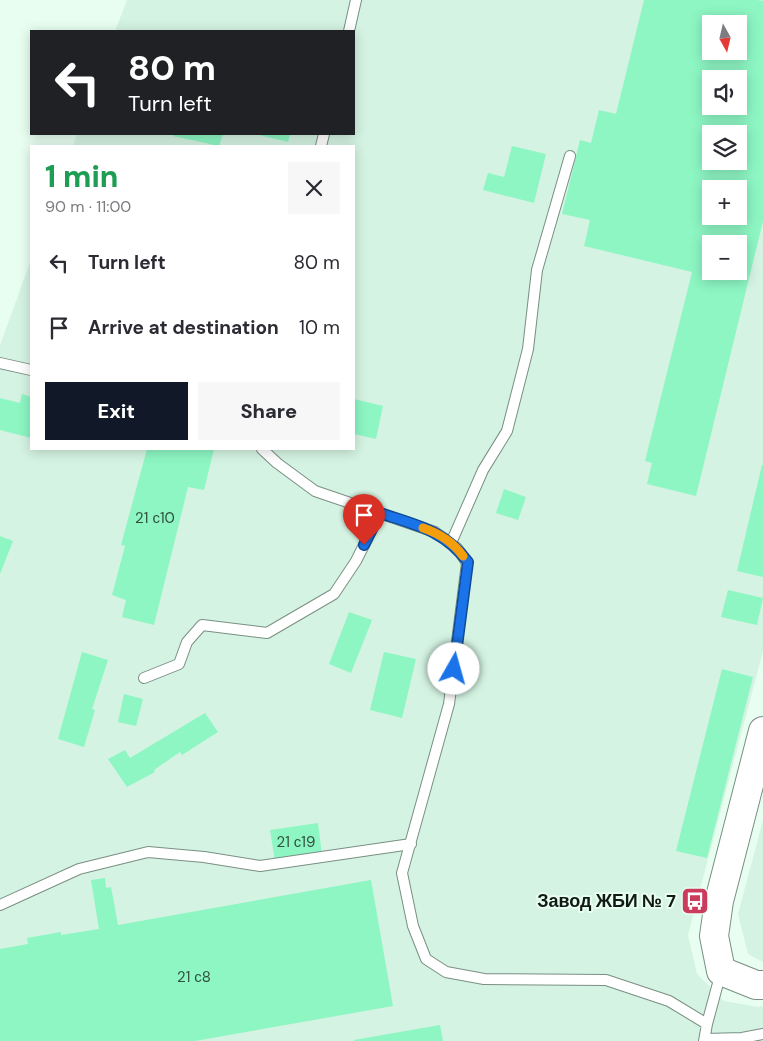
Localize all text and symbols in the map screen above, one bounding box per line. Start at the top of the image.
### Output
north arrow [702,15,748,60]
map controls [702,15,747,280]
text: 80 m [128,45,216,91]
icon: left [45,50,110,115]
button: sound [702,70,747,115]
text: Turn left [128,89,212,118]
button: layers [702,125,747,170]
text: 1 min [45,157,118,196]
button: close [288,162,340,214]
button: + [702,180,747,225]
text: 90 m · 11:00 [45,196,131,217]
button: − [702,235,747,280]
icon: left [45,249,73,277]
text: Turn left [88,250,166,275]
text: 80 m [293,250,340,275]
icon: arrive [45,314,73,342]
text: Arrive at destination [88,315,279,340]
text: 10 m [299,315,340,340]
button: Exit [45,382,188,440]
button: Share [198,382,340,440]
pin [343,494,385,545]
icon: arrive [350,501,378,529]
house number: 21 с10 [135,508,175,528]
position arrow [427,642,479,694]
house number: 21 с19 [277,832,315,852]
bus stop icon: Завод ЖБИ № 7 [680,886,710,916]
place label: Завод ЖБИ № 7 [537,889,676,913]
house number: 21 с8 [177,967,211,987]

